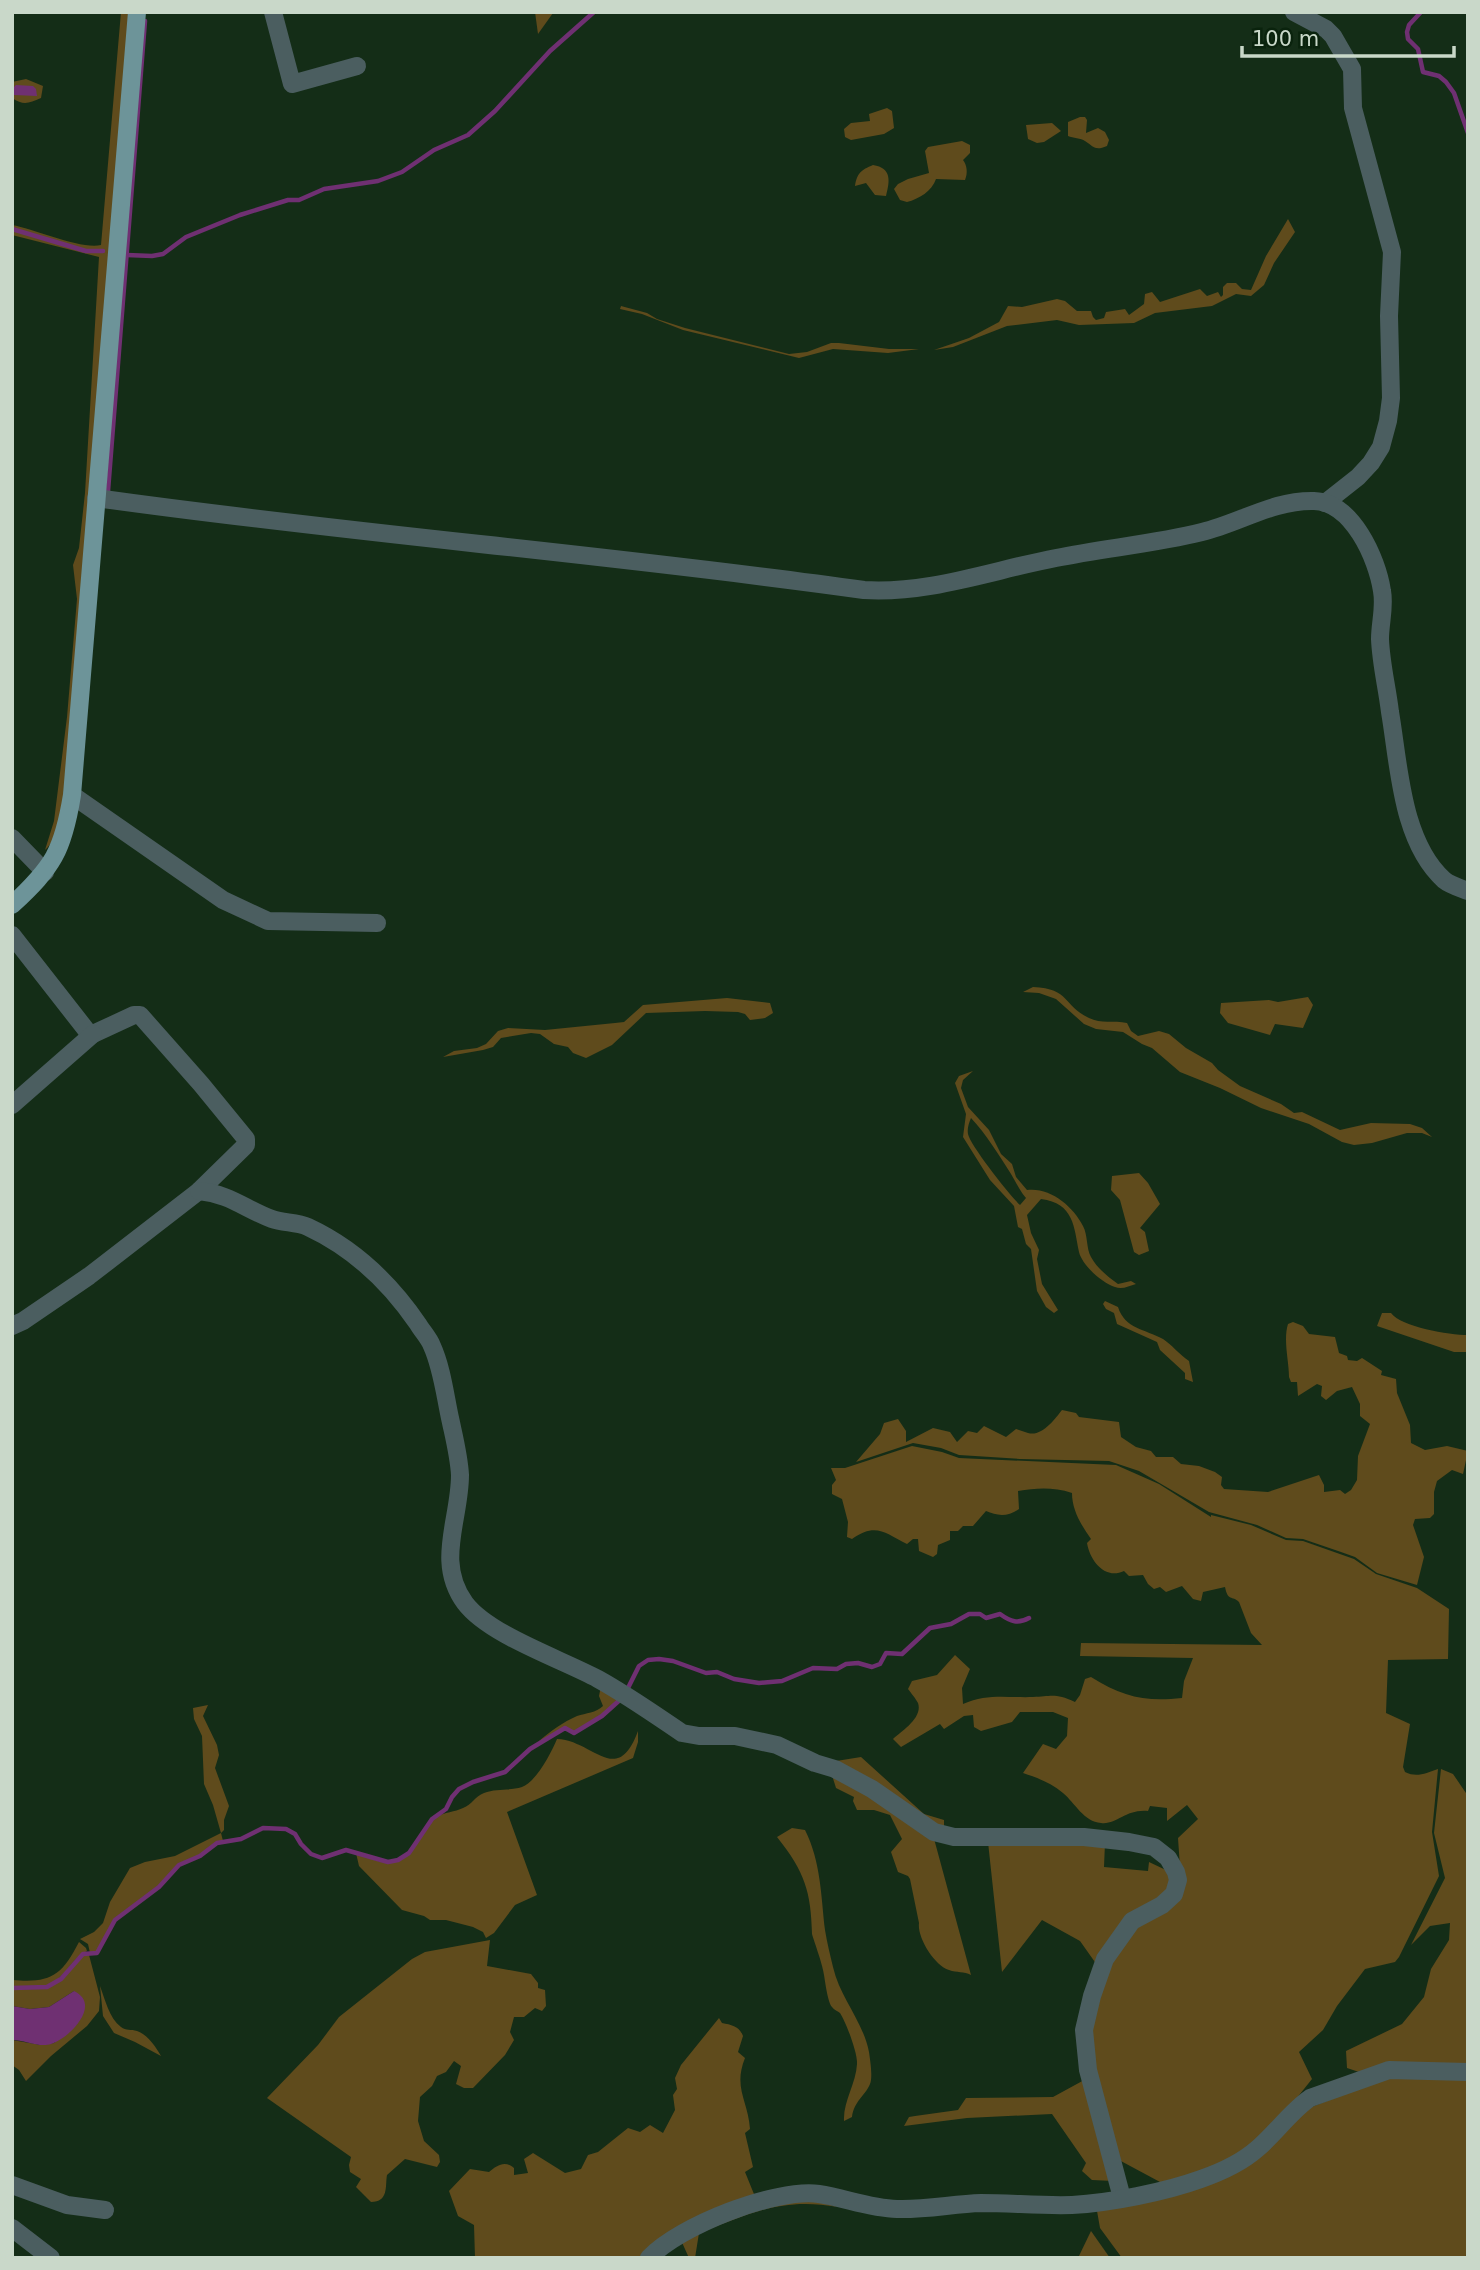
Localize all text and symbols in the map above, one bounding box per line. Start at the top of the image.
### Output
scale bar [1242,14,1454,58]
text: 100 m [1252,27,1319,51]

